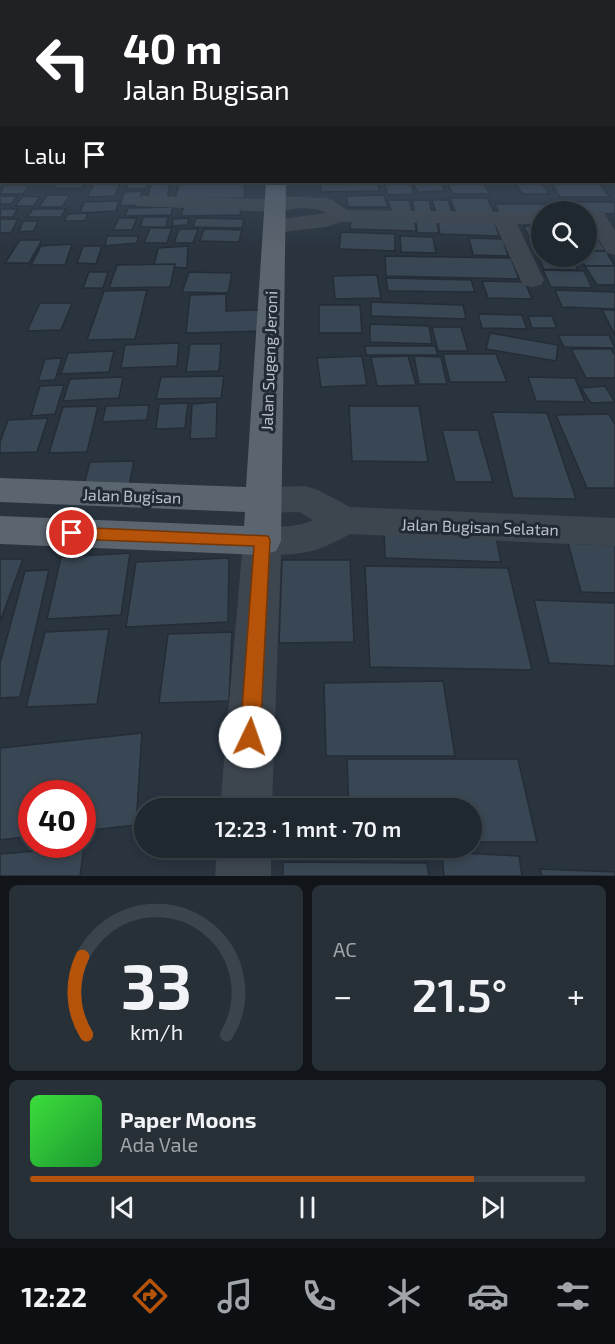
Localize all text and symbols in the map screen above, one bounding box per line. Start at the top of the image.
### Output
text: 40 m [123,22,222,72]
icon: left [24,24,102,102]
text: Jalan Bugisan [123,73,290,105]
icon: arrive [78,138,111,171]
text: Lalu [24,142,66,168]
map controls [531,201,597,267]
button: search [531,201,597,267]
street label: Jalan Sugeng Jeroni [257,291,280,431]
street label: Jalan Bugisan [82,484,182,507]
pin [46,507,97,558]
street label: Jalan Bugisan Selatan [401,514,559,539]
icon: arrive [55,516,88,549]
position arrow [218,705,282,769]
speed limit sign: 40 [18,780,96,858]
text: 12:23 · 1 mnt · 70 m [215,815,401,841]
text: AC [333,937,357,961]
text: 33 [121,947,191,1022]
text: 21.5° [412,967,507,1021]
text: − [333,975,352,1015]
text: + [567,975,585,1015]
text: km/h [129,1019,183,1044]
text: Paper Moons [120,1106,256,1132]
text: Ada Vale [120,1132,198,1156]
icon: previous [106,1191,139,1224]
icon: pause [291,1191,324,1224]
icon: next [476,1191,509,1224]
icon: directions [129,1275,171,1317]
icon: music [214,1275,256,1317]
icon: phone [298,1275,340,1317]
icon: climate [383,1275,425,1317]
icon: car [467,1275,509,1317]
icon: filters [552,1275,594,1317]
text: 12:22 [21,1280,87,1312]

